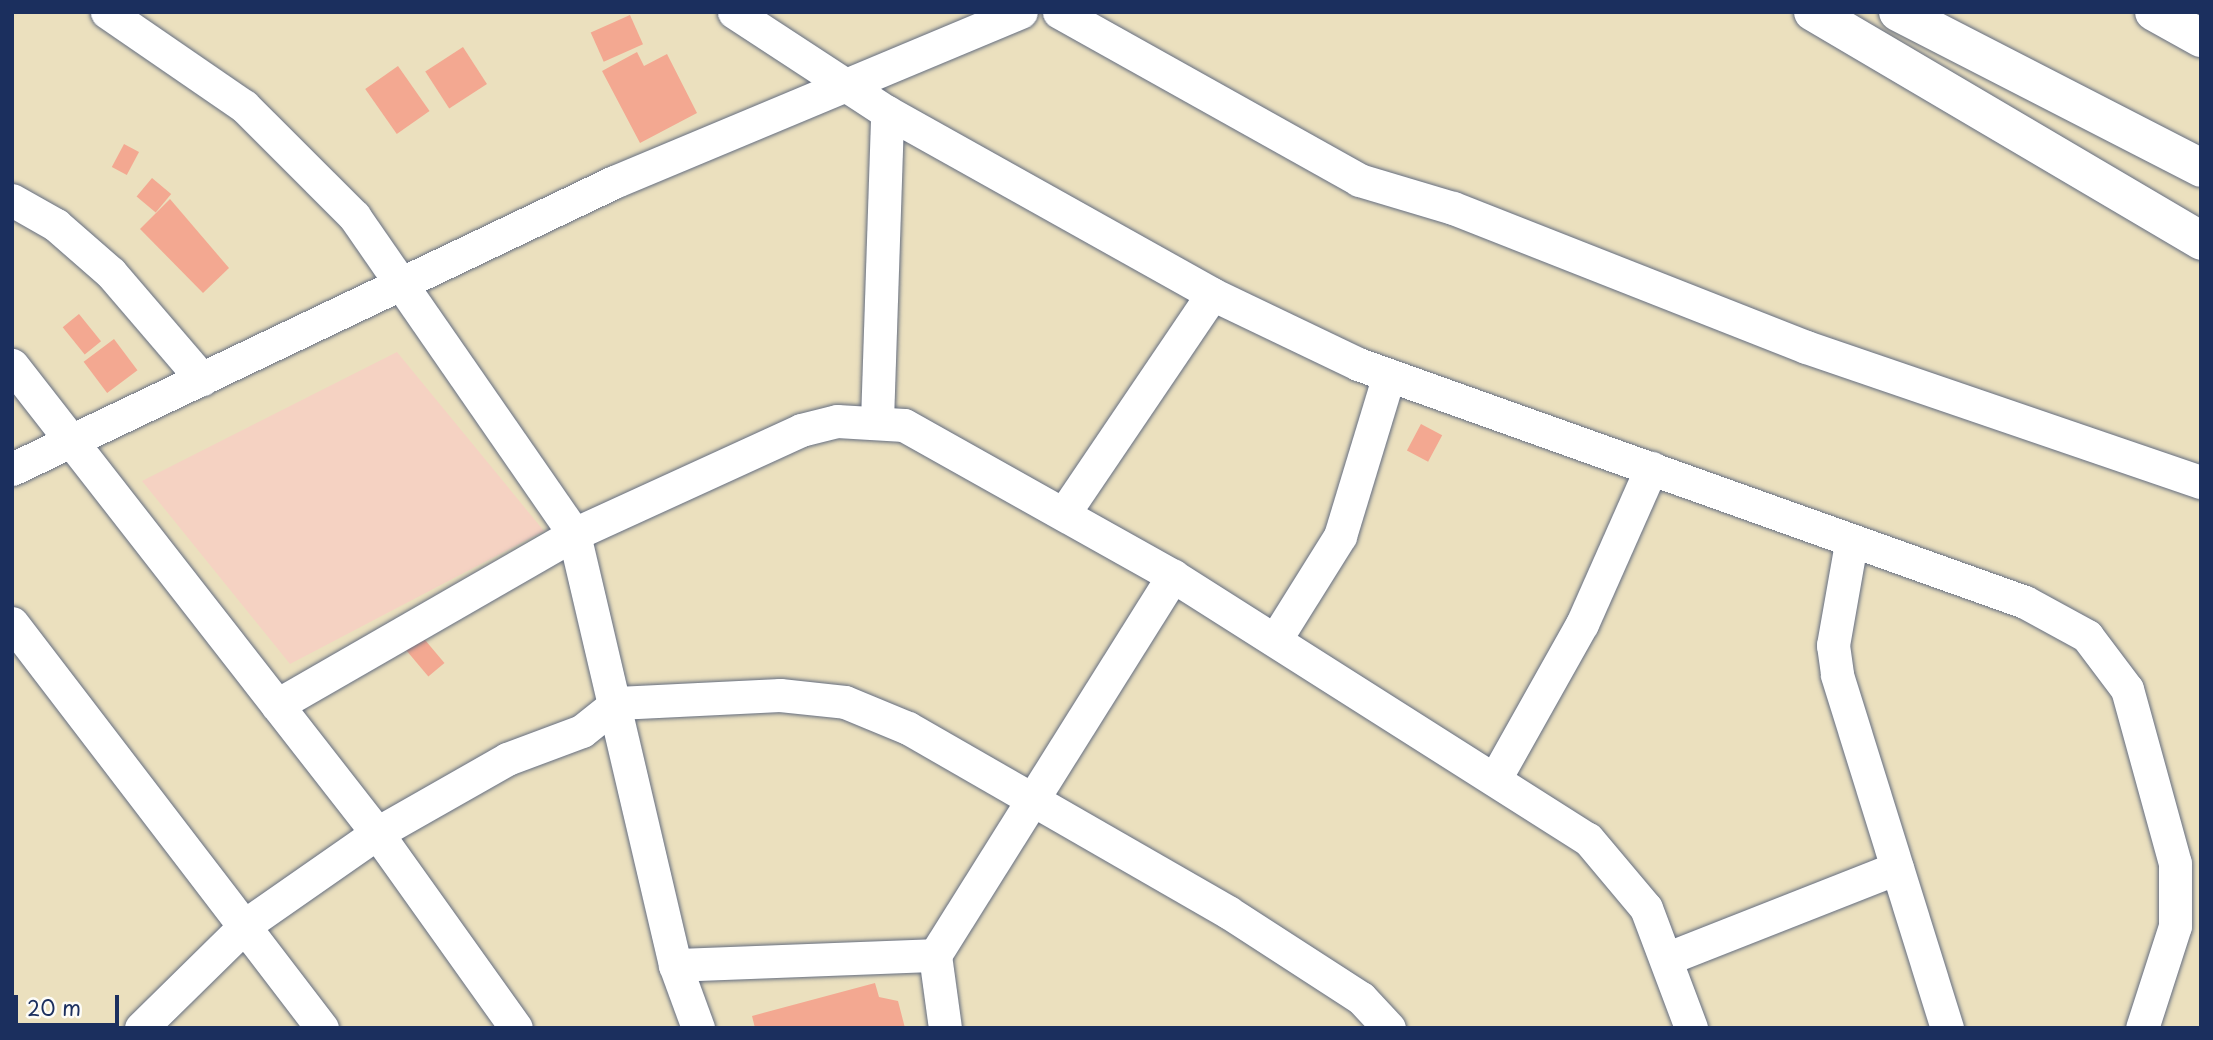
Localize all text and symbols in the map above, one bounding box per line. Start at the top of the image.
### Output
scale bar [18,981,122,1025]
text: 20 m [27,991,81,1023]

